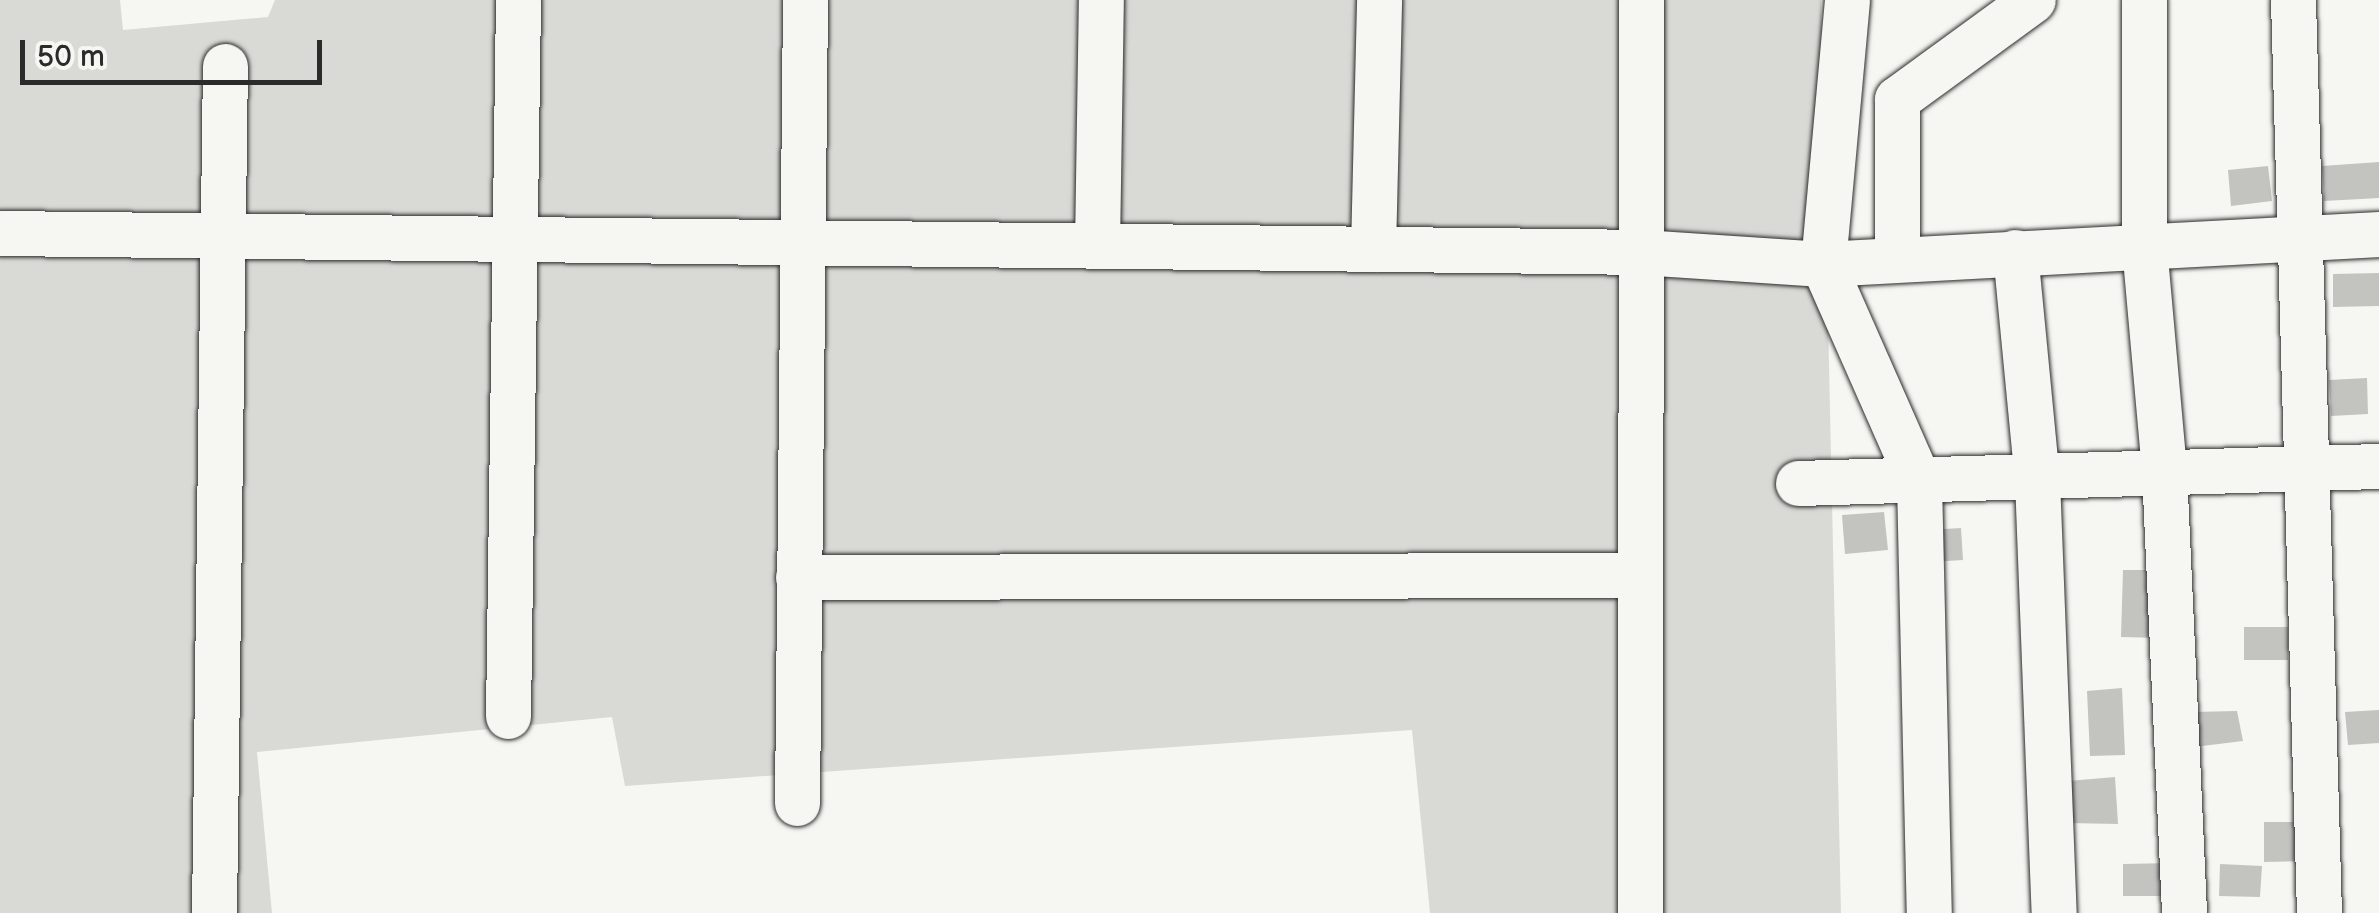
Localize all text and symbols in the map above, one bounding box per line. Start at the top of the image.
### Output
scale bar [25,20,328,82]
text: 50 m [37,39,105,75]

